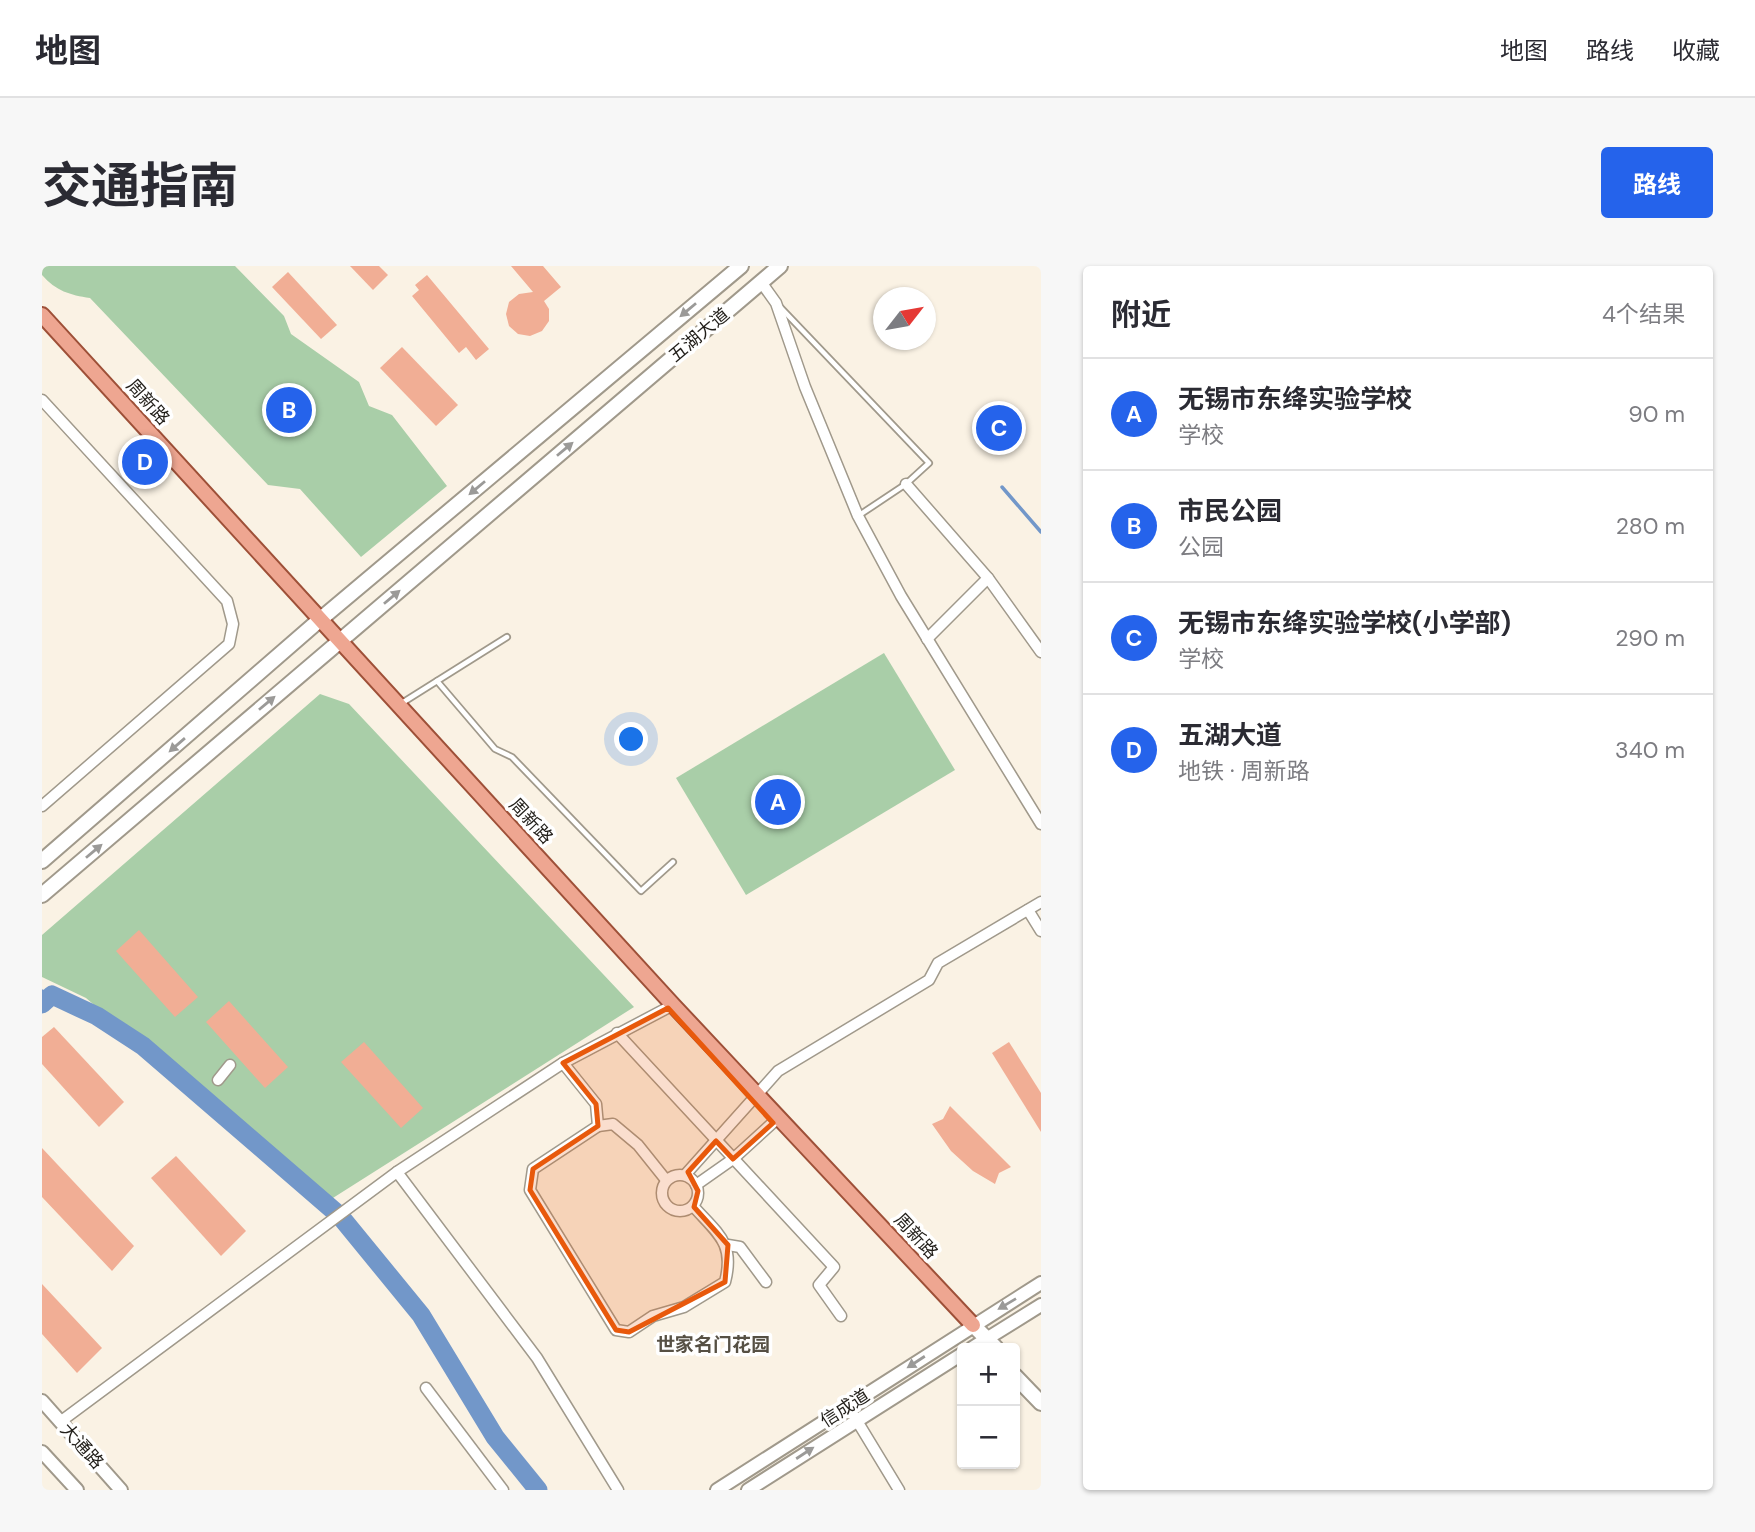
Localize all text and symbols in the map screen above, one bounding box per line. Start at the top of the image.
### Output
text: 地图 [35,29,101,72]
text: 地图 [1500,35,1548,66]
text: 路线 [1586,35,1634,66]
text: 收藏 [1672,35,1720,66]
button: 路线 [1601,147,1713,218]
text: 交通指南 [42,154,238,218]
north arrow [873,287,936,350]
text: 附近 [1111,295,1171,334]
text: 4个结果 [1602,299,1685,329]
one-way arrow [680,302,697,317]
street label: 五湖大道 [664,303,734,367]
street label: 周新路 [121,374,175,430]
text: 无锡市东绛实验学校 [1178,382,1412,416]
pin: B [266,384,312,436]
text: A [1126,399,1142,429]
text: 90 m [1628,399,1685,429]
pin: C [976,402,1022,454]
text: 学校 [1178,420,1224,450]
pin: D [122,436,168,488]
one-way arrow [556,441,574,457]
one-way arrow [468,480,485,495]
text: 市民公园 [1178,494,1282,528]
text: B [1127,511,1141,541]
text: 280 m [1616,511,1685,541]
text: 公园 [1178,532,1224,562]
one-way arrow [383,590,400,605]
text: 无锡市东绛实验学校(小学部) [1178,606,1511,640]
text: C [1126,623,1142,653]
text: 290 m [1615,623,1685,653]
text: 学校 [1178,644,1224,674]
one-way arrow [258,695,276,711]
text: 五湖大道 [1178,718,1282,752]
your location [614,722,648,756]
text: D [1126,735,1142,765]
text: 340 m [1615,735,1685,765]
one-way arrow [168,737,186,753]
text: 地铁 · 周新路 [1178,756,1310,786]
pin: A [755,776,801,828]
street label: 周新路 [504,793,558,849]
one-way arrow [85,843,103,859]
street label: 周新路 [889,1208,943,1264]
one-way arrow [997,1297,1016,1310]
district label: 世家名门花园 [656,1332,770,1357]
map controls [957,1343,1020,1469]
button: + [957,1343,1020,1406]
one-way arrow [907,1355,925,1369]
street label: 信成道 [816,1383,874,1433]
button: − [957,1406,1020,1469]
street label: 大通路 [55,1418,109,1474]
one-way arrow [795,1447,815,1460]

